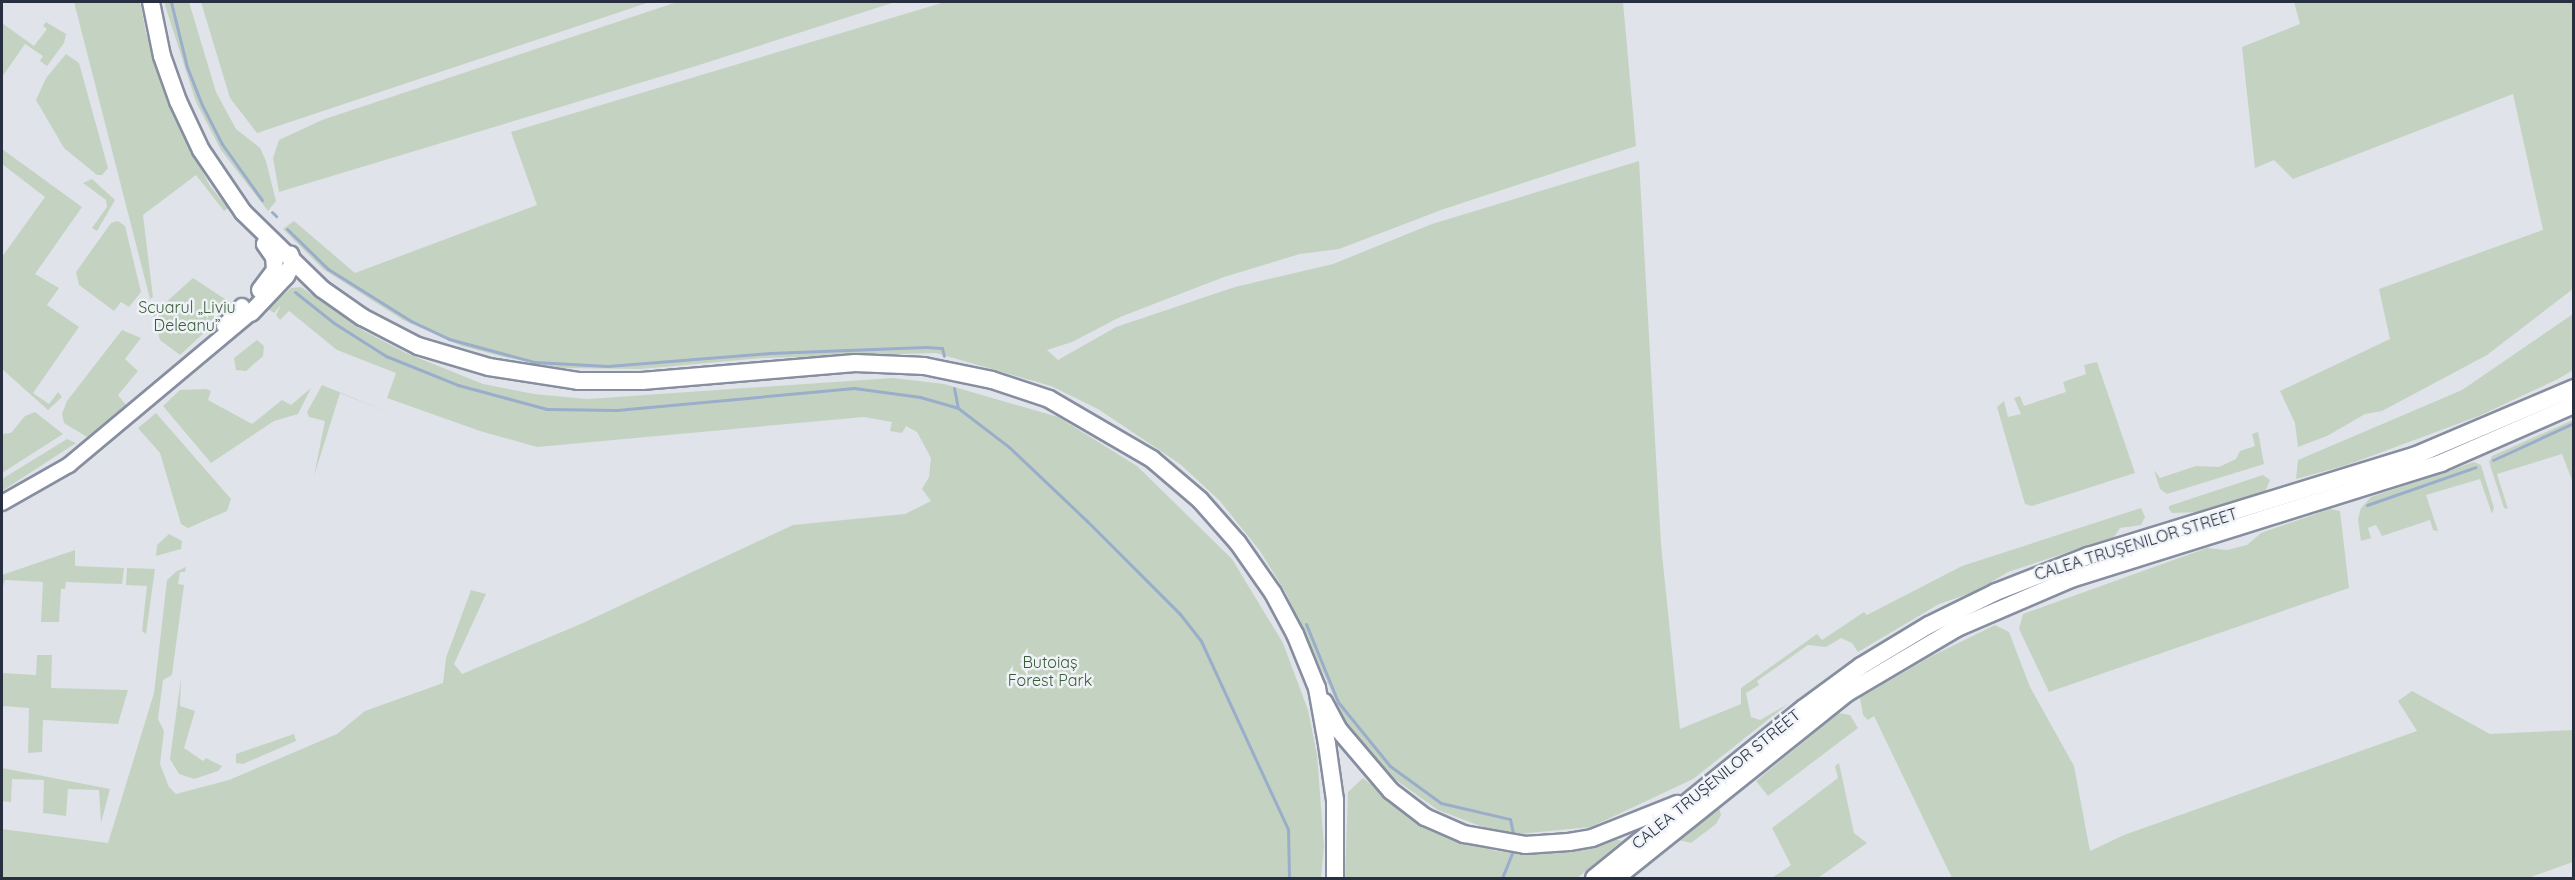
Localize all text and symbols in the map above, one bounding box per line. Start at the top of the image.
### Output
park label: Scuarul „Liviu Deleanu” [138,297,236,335]
street label: CALEA TRUȘENILOR STREET [2032,504,2240,584]
park label: Butoiaș Forest Park [1008,652,1092,690]
street label: CALEA TRUȘENILOR STREET [1628,705,1804,853]

